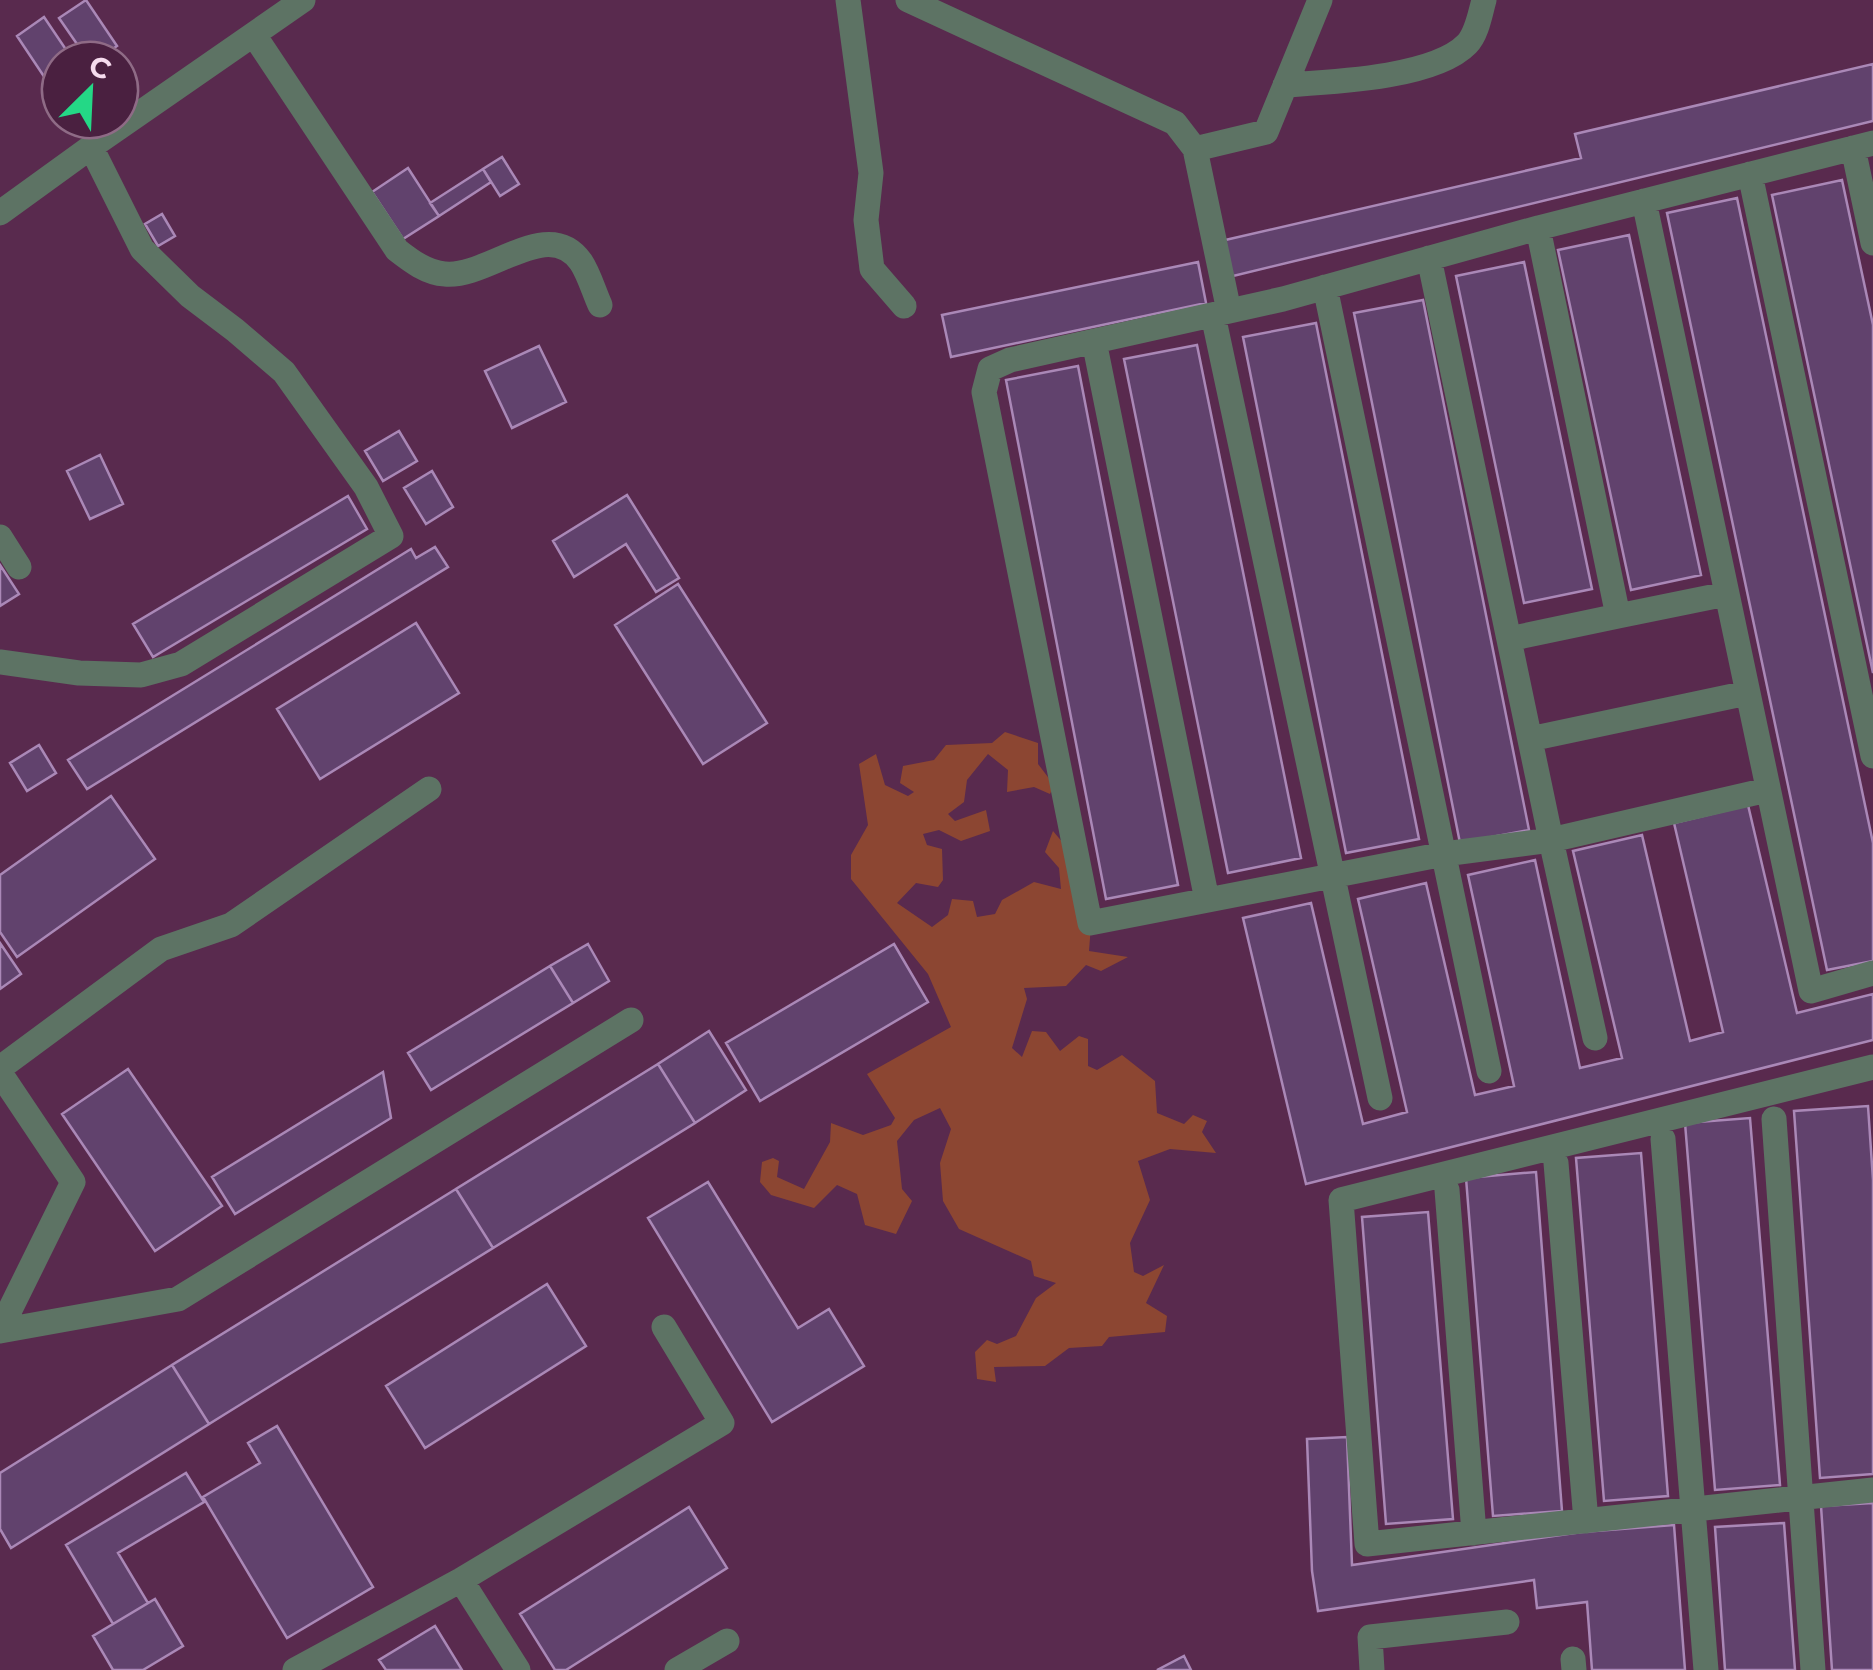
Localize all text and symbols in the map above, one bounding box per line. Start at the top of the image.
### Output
north arrow [40,40,140,140]
text: С [84,47,116,87]

